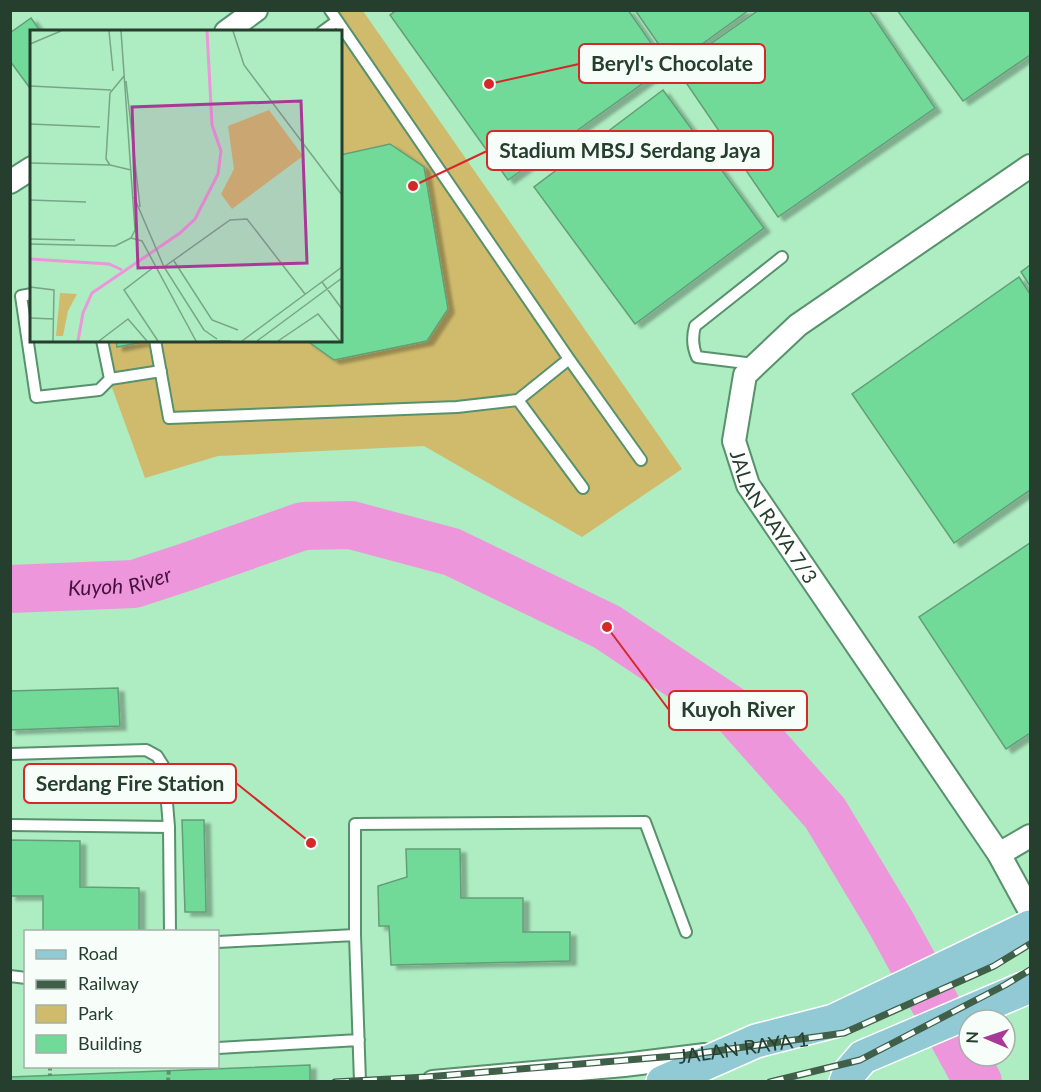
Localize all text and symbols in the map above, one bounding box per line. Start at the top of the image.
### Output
inset map [30,30,342,342]
callout: Beryl's Chocolate [579,44,765,83]
text: Beryl's Chocolate [591,50,753,75]
callout: Stadium MBSJ Serdang Jaya [487,131,773,170]
text: Stadium MBSJ Serdang Jaya [499,137,761,162]
street label: JALAN RAYA 7/3 [726,447,823,588]
water label: Kuyoh River [67,560,175,599]
callout: Kuyoh River [669,691,807,730]
text: Kuyoh River [681,696,795,721]
callout: Serdang Fire Station [24,764,236,803]
text: Serdang Fire Station [36,770,224,795]
legend [24,930,219,1068]
text: Road [78,942,118,964]
text: Railway [78,972,139,994]
text: Park [78,1002,114,1024]
north arrow [957,1008,1017,1068]
street label: JALAN RAYA 1 [677,1026,810,1068]
text: N [962,1031,981,1044]
text: Building [78,1032,142,1054]

